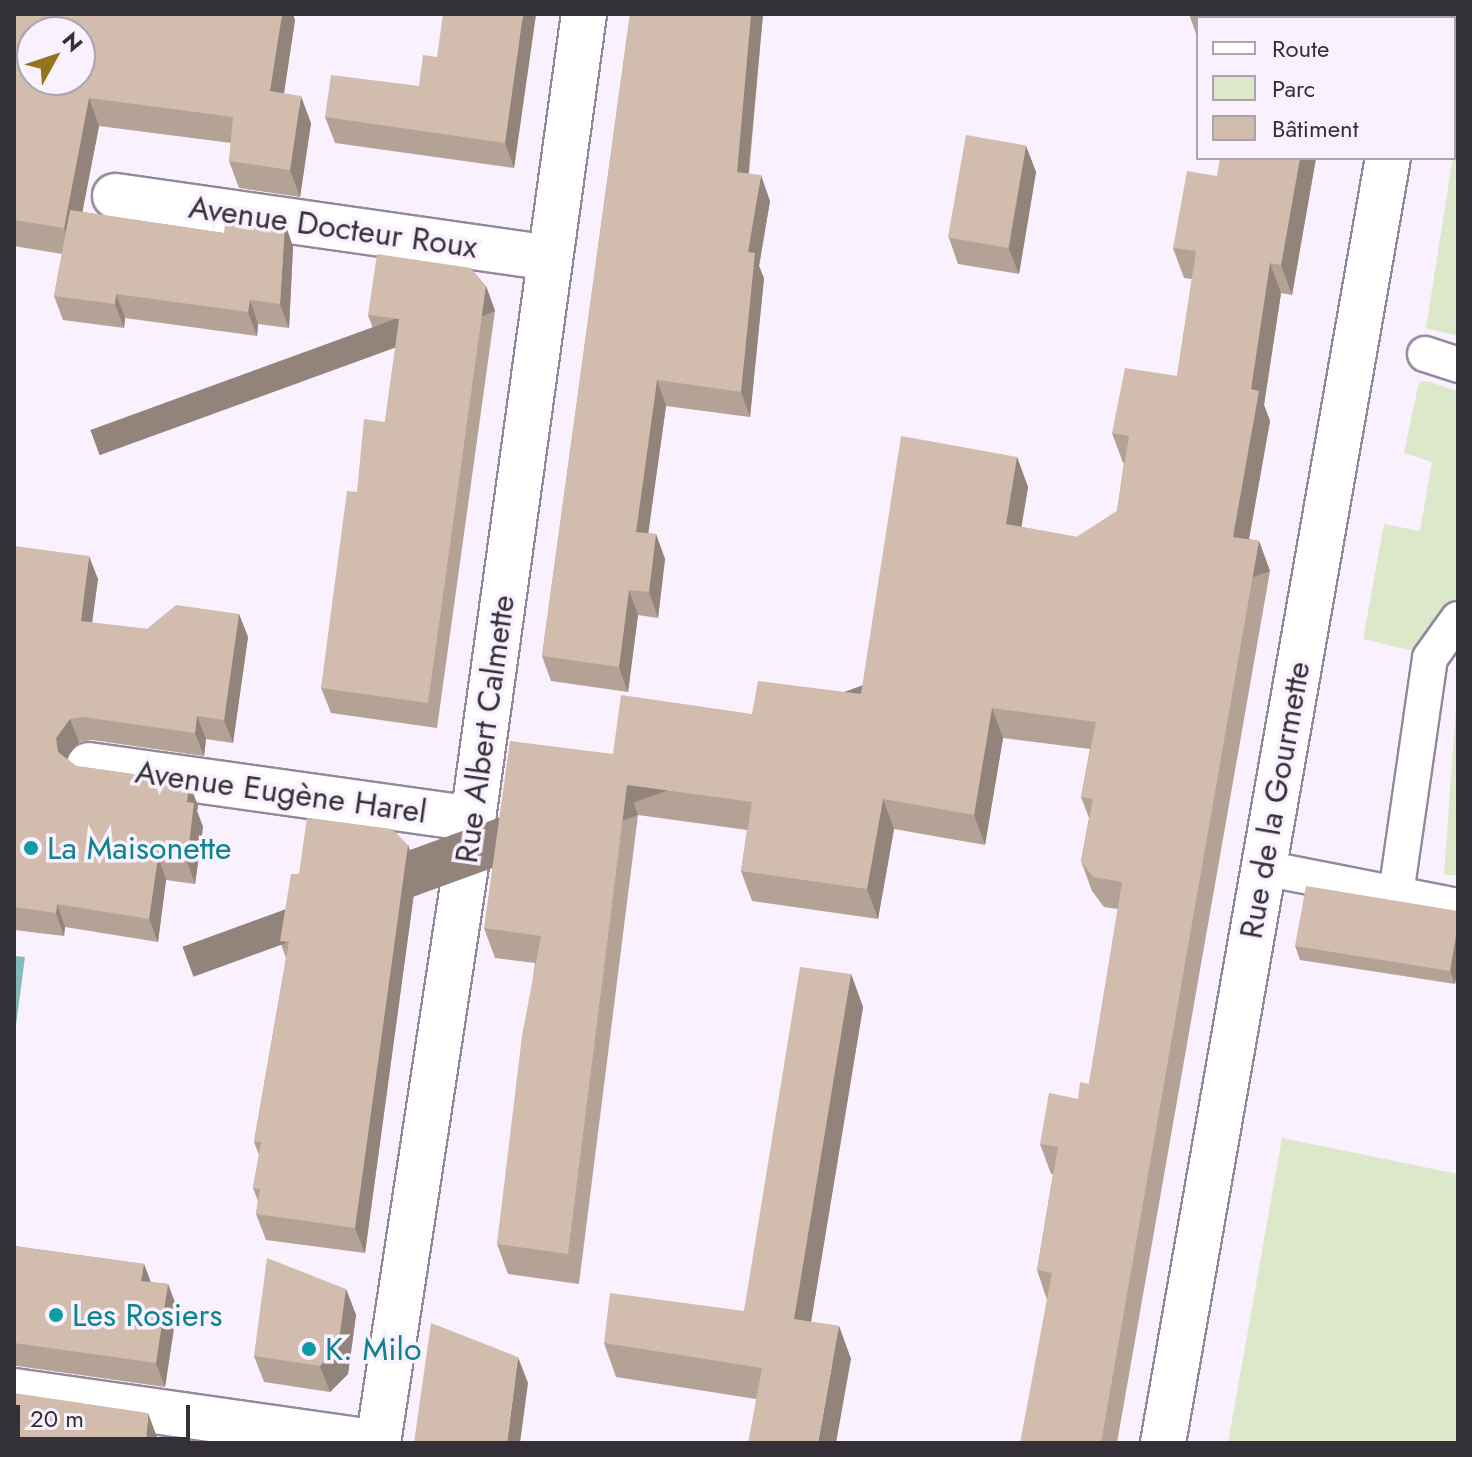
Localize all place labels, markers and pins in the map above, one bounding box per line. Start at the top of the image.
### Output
place label: La Maisonette [47,829,232,867]
marker: La Maisonette [22,839,40,857]
place label: Les Rosiers [72,1296,222,1334]
marker: Les Rosiers [47,1306,65,1324]
place label: K. Milo [325,1330,421,1368]
marker: K. Milo [300,1340,318,1358]

